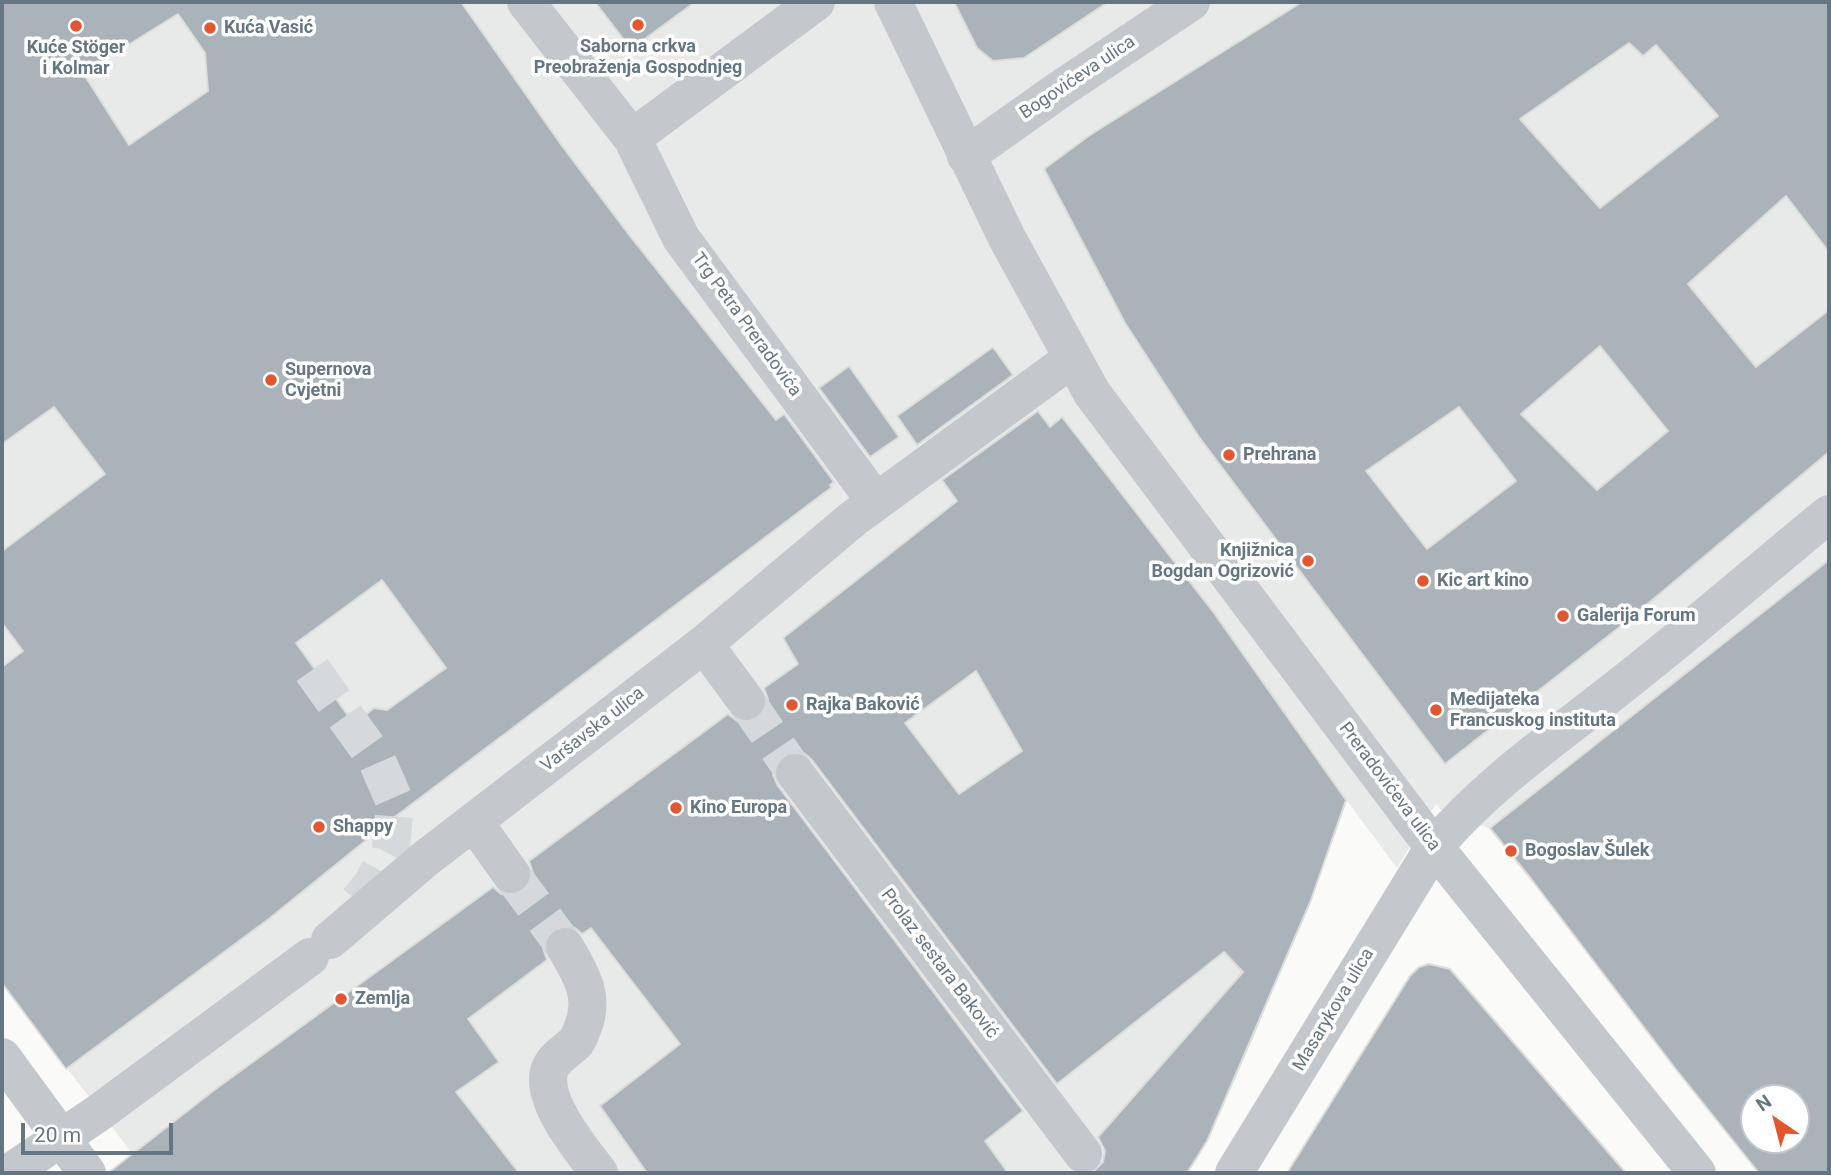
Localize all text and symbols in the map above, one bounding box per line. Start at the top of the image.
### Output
place label: Kuća Vasić [224,17,313,39]
marker: Saborna crkva Preobraženja Gospodnjeg [630,17,646,33]
marker: Kuće Stöger i Kolmar [68,18,84,34]
marker: Kuća Vasić [202,20,218,36]
street label: Bogovićeva ulica [1016,31,1140,125]
place label: Saborna crkva Preobraženja Gospodnjeg [534,36,742,78]
place label: Kuće Stöger i Kolmar [27,37,125,80]
street label: Trg Petra Preradovića [687,249,805,401]
place label: Supernova Cvjetni [285,359,371,402]
marker: Supernova Cvjetni [263,372,279,388]
place label: Prehrana [1243,444,1316,466]
marker: Prehrana [1221,447,1237,463]
place label: Knjižnica Bogdan Ogrizović [1151,540,1294,582]
marker: Knjižnica Bogdan Ogrizović [1300,553,1316,569]
place label: Kic art kino [1437,570,1529,592]
marker: Kic art kino [1415,573,1431,589]
place label: Galerija Forum [1577,605,1696,627]
marker: Galerija Forum [1555,608,1571,624]
street label: Varšavska ulica [537,683,649,777]
place label: Medijateka Francuskog instituta [1450,689,1616,732]
place label: Rajka Baković [806,694,920,716]
marker: Rajka Baković [784,697,800,713]
marker: Medijateka Francuskog instituta [1428,702,1444,718]
street label: Preradovićeva ulica [1334,718,1444,856]
place label: Kino Europa [690,797,787,819]
marker: Kino Europa [668,800,684,816]
place label: Shappy [333,816,393,838]
marker: Shappy [311,819,327,835]
place label: Bogoslav Šulek [1525,840,1649,862]
marker: Bogoslav Šulek [1503,843,1519,859]
street label: Prolaz sestara Baković [876,885,1002,1043]
street label: Masarykova ulica [1289,945,1379,1075]
place label: Zemlja [355,988,410,1010]
marker: Zemlja [333,991,349,1007]
north arrow [1740,1084,1810,1154]
text: N [1752,1090,1776,1116]
scale bar [24,1108,177,1152]
text: 20 m [34,1123,81,1147]

